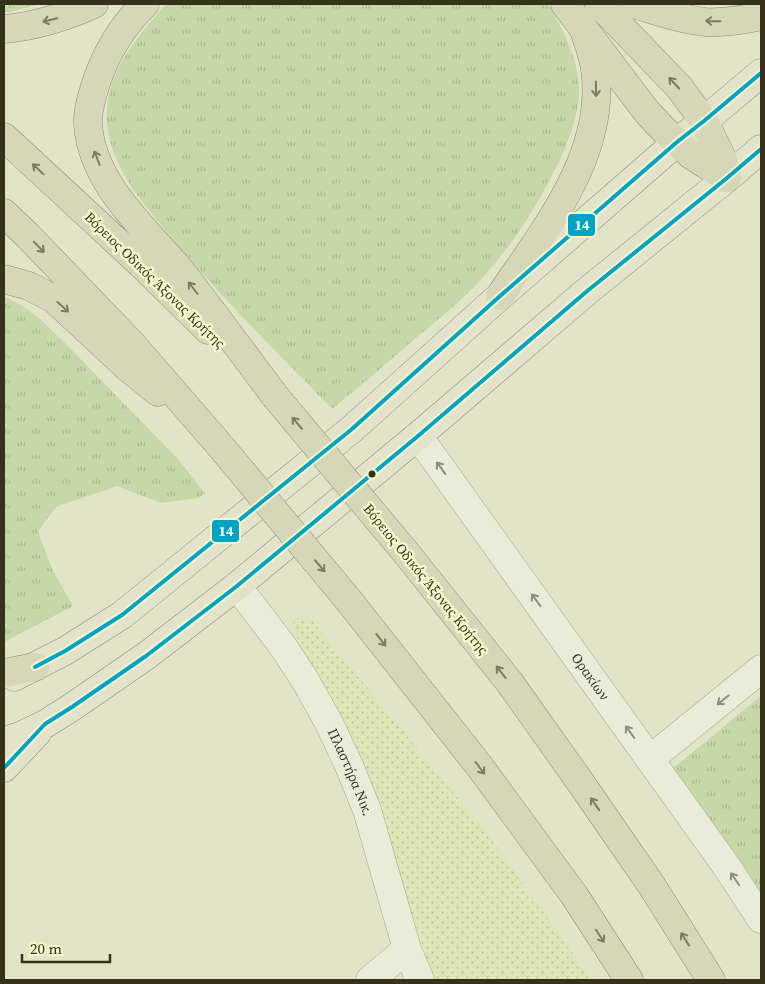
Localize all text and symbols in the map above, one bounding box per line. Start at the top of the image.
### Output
one-way arrow [42,16,58,25]
one-way arrow [705,17,721,26]
one-way arrow [669,76,680,89]
one-way arrow [591,80,601,97]
one-way arrow [91,151,101,166]
one-way arrow [31,163,44,175]
street label: Βόρειος Οδικός Άξονας Κρήτης [80,207,230,353]
line badge: 14 [567,213,596,237]
text: 14 [574,215,590,235]
one-way arrow [33,241,45,253]
one-way arrow [188,281,198,295]
one-way arrow [56,301,69,313]
one-way arrow [292,417,303,430]
one-way arrow [436,461,446,475]
unlabelled marker [367,469,377,479]
street label: Βόρειος Οδικός Άξονας Κρήτης [359,499,493,659]
line badge: 14 [211,519,240,543]
text: 14 [218,521,234,541]
one-way arrow [315,559,326,572]
one-way arrow [530,594,541,607]
one-way arrow [375,633,386,646]
street label: Ορακίων [567,649,614,704]
one-way arrow [495,666,506,679]
one-way arrow [717,694,730,705]
street label: Πλαστήρα Νικ. [323,725,378,818]
one-way arrow [625,726,636,739]
one-way arrow [475,761,486,774]
one-way arrow [590,797,600,811]
one-way arrow [730,872,740,886]
one-way arrow [595,928,605,942]
scale bar [22,932,110,964]
one-way arrow [680,932,691,946]
text: 20 m [30,938,62,959]

